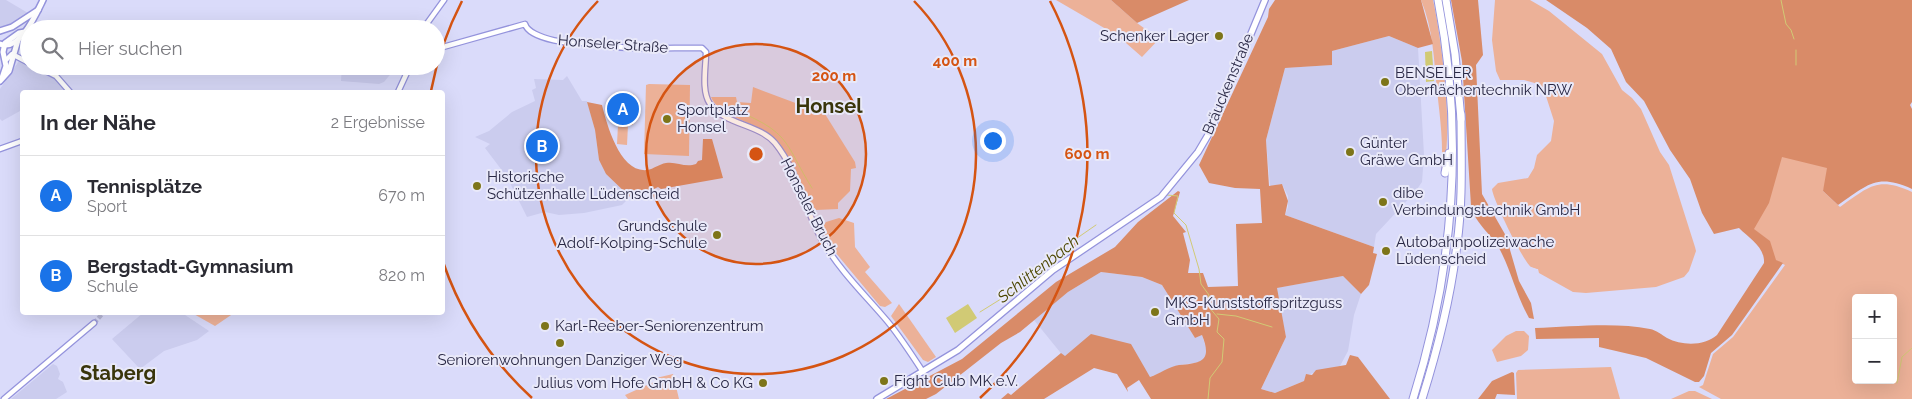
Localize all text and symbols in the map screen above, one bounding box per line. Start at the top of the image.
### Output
search box [20,20,445,75]
place label: Schenker Lager [1100,27,1210,45]
street label: Bräuckenstraße [1199,30,1258,137]
marker: Schenker Lager [1213,30,1225,42]
street label: Honseler Straße [557,31,669,57]
icon: search [38,34,66,62]
text: Hier suchen [78,37,183,59]
text: 400 m [933,52,977,70]
place label: BENSELER Oberflächentechnik NRW [1395,64,1573,99]
text: 200 m [812,67,856,85]
marker: BENSELER Oberflächentechnik NRW [1379,76,1391,88]
pin: A [607,90,639,128]
district label: Honsel [795,94,863,118]
place label: Sportplatz Honsel [677,101,748,136]
text: In der Nähe [40,110,156,135]
text: 2 Ergebnisse [331,113,425,132]
marker: Sportplatz Honsel [661,113,673,125]
pin: B [526,127,558,165]
your location [980,128,1006,154]
place label: Günter Gräwe GmbH [1360,134,1453,169]
centre of rings [747,145,765,163]
text: 600 m [1064,145,1110,163]
marker: Günter Gräwe GmbH [1344,146,1356,158]
street label: Honseler Bruch [777,155,841,259]
place label: Historische Schützenhalle Lüdenscheid [487,168,680,203]
text: Tennisplätze [87,175,202,197]
marker: Historische Schützenhalle Lüdenscheid [471,180,483,192]
place label: dibe Verbindungstechnik GmbH [1393,184,1580,219]
text: A [51,186,61,205]
text: 670 m [378,186,425,205]
marker: dibe Verbindungstechnik GmbH [1377,196,1389,208]
text: Sport [87,197,127,216]
place label: Grundschule Adolf-Kolping-Schule [557,217,707,252]
marker: Grundschule Adolf-Kolping-Schule [711,229,723,241]
water label: Schlittenbach [993,231,1083,307]
place label: Autobahnpolizeiwache Lüdenscheid [1396,233,1555,268]
marker: Autobahnpolizeiwache Lüdenscheid [1380,245,1392,257]
text: Bergstadt-Gymnasium [87,255,293,277]
text: B [51,266,61,285]
text: 820 m [379,266,425,285]
text: Schule [87,277,138,296]
place label: MKS-Kunststoffspritzguss GmbH [1165,294,1342,329]
map controls [1852,294,1897,384]
button: + [1852,294,1897,339]
marker: MKS-Kunststoffspritzguss GmbH [1149,306,1161,318]
place label: Karl-Reeber-Seniorenzentrum [555,317,764,335]
marker: Karl-Reeber-Seniorenzentrum [539,320,551,332]
marker: Seniorenwohnungen Danziger Weg [554,337,566,349]
button: − [1852,339,1897,384]
place label: Seniorenwohnungen Danziger Weg [437,351,683,369]
district label: Staberg [80,361,156,385]
place label: Fight Club MK e.V. [894,372,1018,390]
place label: Julius vom Hofe GmbH & Co KG [533,374,753,392]
marker: Fight Club MK e.V. [878,375,890,387]
marker: Julius vom Hofe GmbH & Co KG [757,377,769,389]

